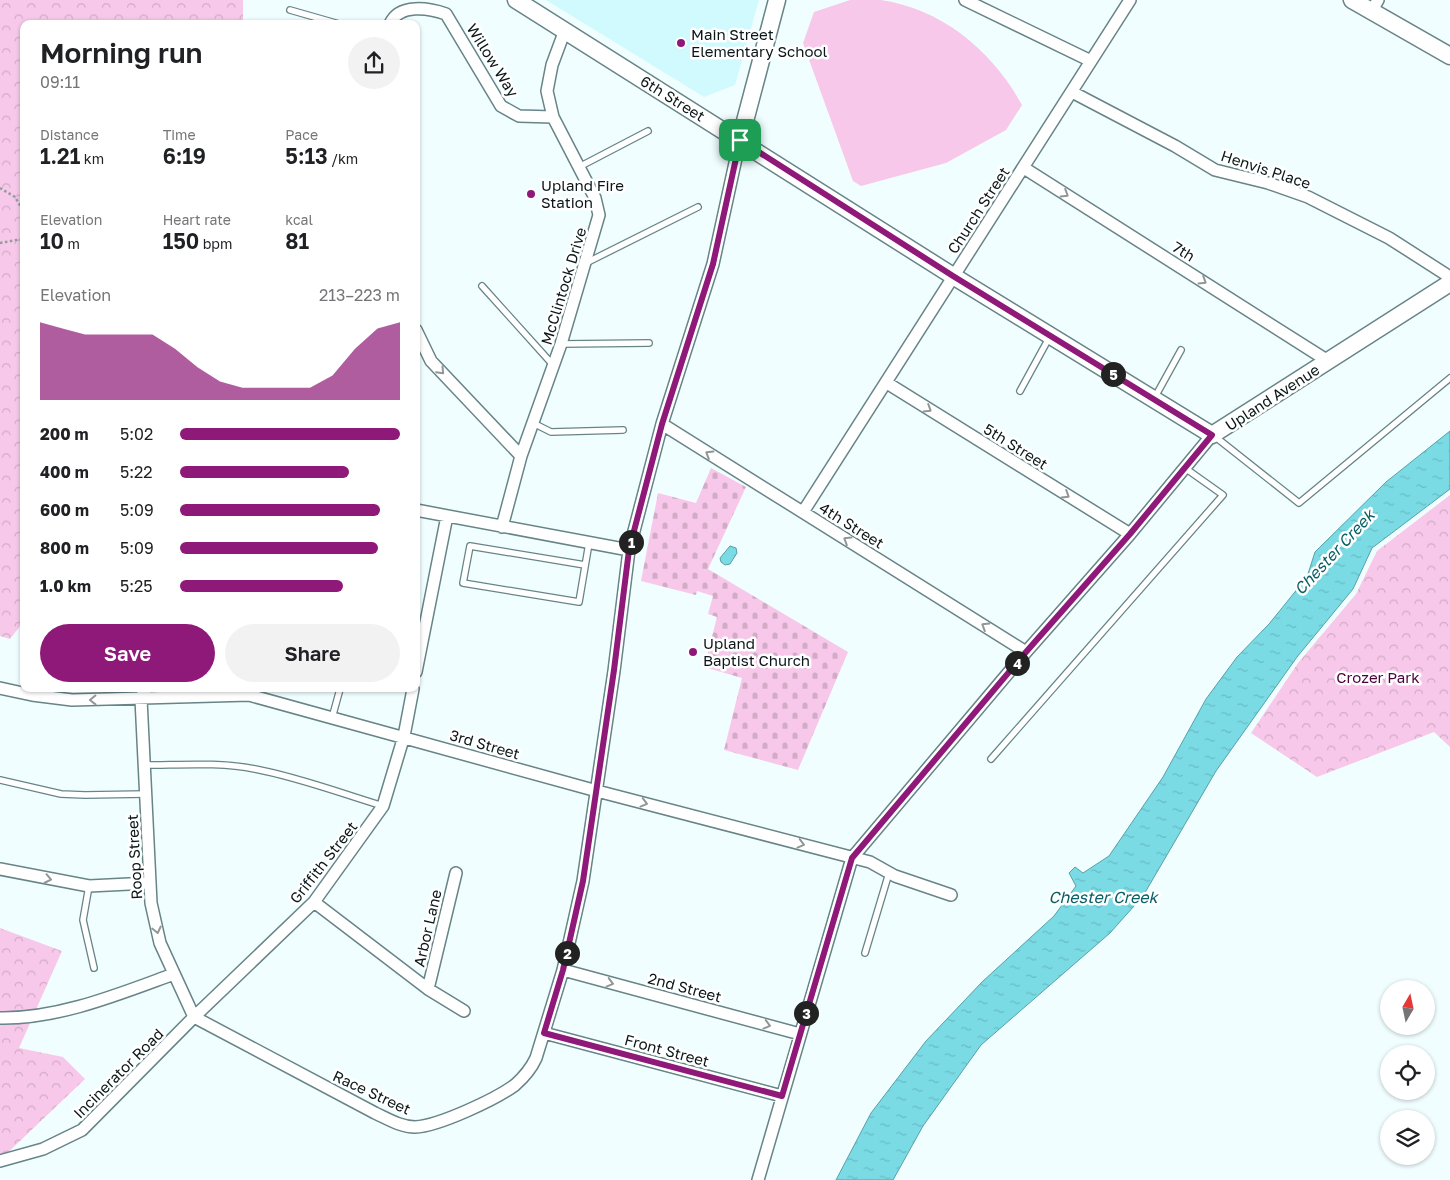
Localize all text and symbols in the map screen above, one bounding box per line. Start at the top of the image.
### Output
street label: Willow Way [463,20,523,100]
place label: Main Street Elementary School [691,25,827,60]
text: Morning run [40,36,203,69]
button: share [348,37,400,89]
marker: Main Street Elementary School [675,37,687,49]
street label: 6th Street [638,71,708,125]
text: 09:11 [40,72,80,92]
pin [719,119,761,161]
text: Distance [40,126,99,143]
text: Time [163,126,196,143]
text: Pace [285,126,318,143]
icon: arrive [726,126,754,154]
text: 1.21 [40,143,80,169]
text: 6:19 [163,143,206,169]
text: 5:13 [285,143,328,169]
street label: Henvis Place [1219,146,1313,192]
text: km [80,150,104,167]
text: /km [328,150,358,167]
street label: Church Street [943,163,1013,257]
place label: Upland Fire Station [541,176,624,211]
one-way arrow [1060,187,1069,197]
marker: Upland Fire Station [525,188,537,200]
text: Elevation [40,211,102,228]
text: Heart rate [163,211,231,228]
text: kcal [285,211,313,228]
street label: McClintock Drive [537,225,589,347]
text: 10 [40,228,64,254]
text: 150 [163,228,199,254]
text: 81 [285,228,309,254]
text: m [64,235,80,252]
text: bpm [199,235,232,252]
street label: 7th [1169,237,1199,265]
one-way arrow [1197,274,1206,284]
text: Elevation [40,285,111,305]
text: 213–223 m [319,285,400,305]
street label: Upland Avenue [1222,360,1323,434]
pin: 5 [1100,362,1126,386]
one-way arrow [435,366,444,375]
text: 5 [1109,366,1118,383]
one-way arrow [923,403,932,412]
street label: 5th Street [981,419,1051,473]
text: 200 m [40,424,89,444]
text: 5:02 [120,424,153,444]
one-way arrow [706,451,715,460]
text: 400 m [40,462,89,482]
text: 5:22 [120,462,153,482]
one-way arrow [1061,488,1070,498]
street label: 4th Street [816,498,888,552]
text: 600 m [40,500,89,520]
text: 5:09 [120,500,154,520]
water label: Chester Creek [1290,504,1380,599]
pin: 1 [618,530,644,554]
text: 1 [628,534,635,551]
one-way arrow [843,537,853,546]
text: 800 m [40,538,89,558]
text: 5:09 [120,538,154,558]
text: 1.0 km [40,576,91,596]
text: 5:25 [120,576,153,596]
one-way arrow [981,623,990,633]
button: Save [40,624,215,682]
button: Share [225,624,400,682]
place label: Upland Baptist Church [703,634,810,669]
marker: Upland Baptist Church [687,646,699,658]
pin: 4 [1004,650,1030,676]
text: 4 [1013,655,1022,672]
park label: Crozer Park [1336,668,1420,686]
one-way arrow [88,695,96,705]
street label: 3rd Street [448,725,522,763]
one-way arrow [640,797,648,808]
street label: Roop Street [123,814,145,900]
street label: Griffith Street [285,817,361,907]
one-way arrow [797,839,805,849]
one-way arrow [43,873,52,884]
street label: Arbor Lane [409,887,445,968]
water label: Chester Creek [1049,887,1159,907]
one-way arrow [151,925,162,934]
pin: 2 [554,940,580,966]
text: 2 [563,945,572,962]
street label: 2nd Street [646,969,724,1005]
one-way arrow [605,977,613,987]
north arrow [1380,980,1435,1035]
map controls [1380,980,1435,1165]
pin: 3 [794,1000,818,1026]
text: 3 [802,1005,811,1022]
one-way arrow [762,1019,770,1029]
street label: Incinerator Road [69,1024,167,1122]
street label: Front Street [623,1030,711,1070]
button: locate [1380,1045,1435,1100]
street label: Race Street [330,1066,414,1118]
button: layers [1380,1110,1435,1165]

